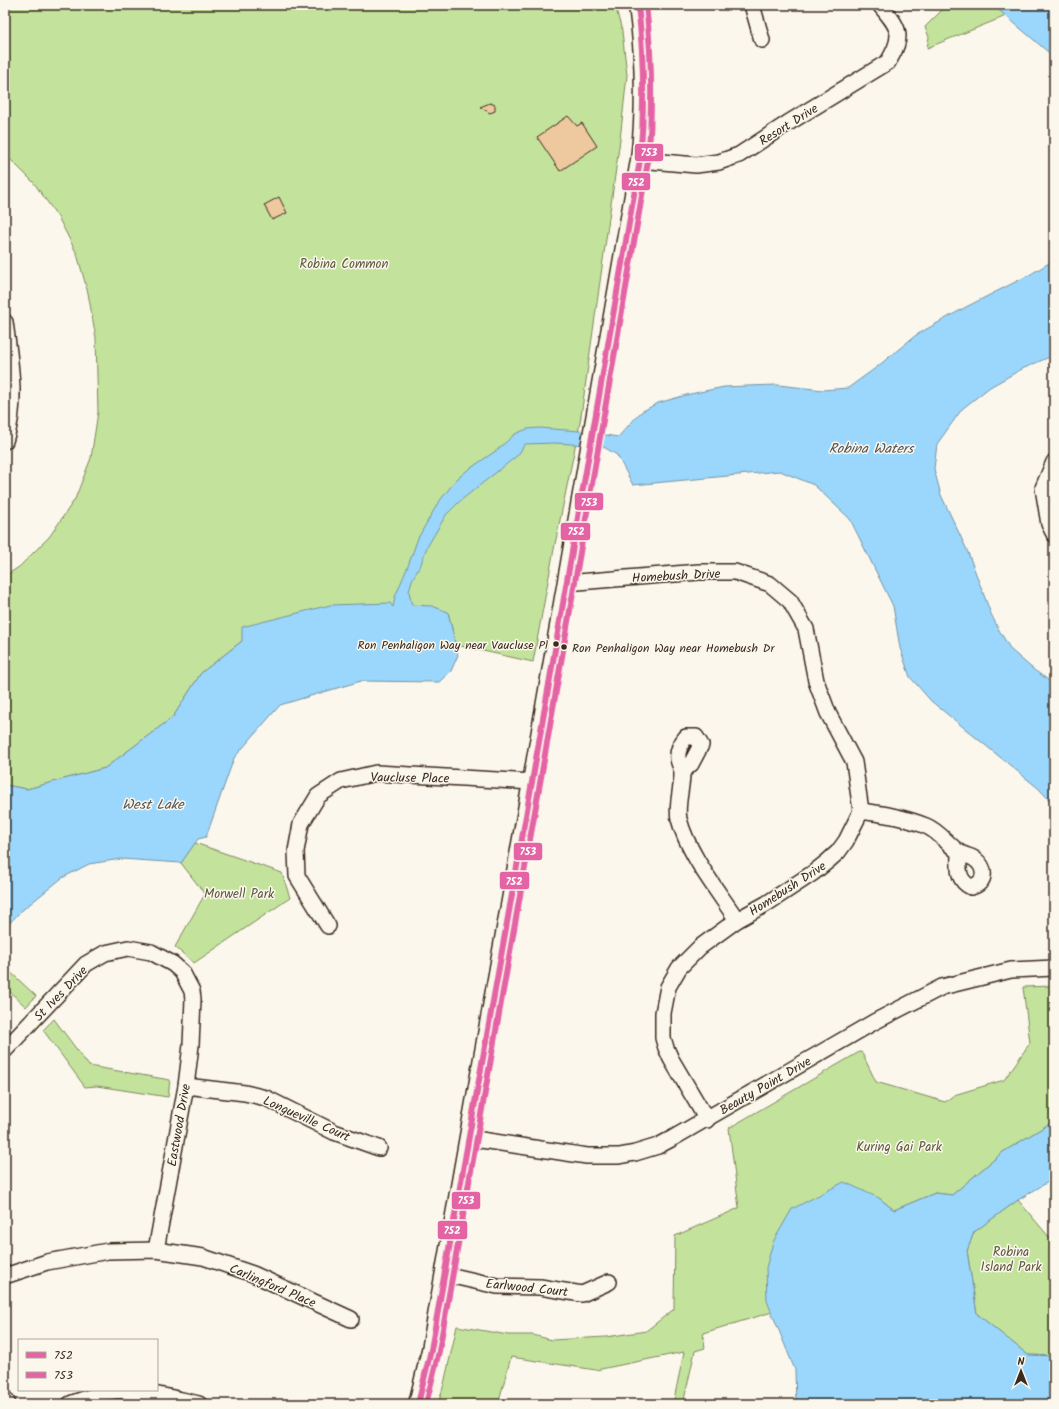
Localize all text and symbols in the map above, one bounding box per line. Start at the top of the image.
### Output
street label: Resort Drive [755,99,823,152]
line badge: 753 [634,143,664,162]
text: 753 [641,144,657,162]
line badge: 752 [621,172,651,191]
text: 752 [627,174,645,192]
park label: Robina Common [300,254,388,275]
water label: Robina Waters [829,438,915,460]
line badge: 753 [574,492,604,511]
text: 753 [581,494,597,512]
line badge: 752 [560,522,591,541]
text: 752 [567,523,585,541]
street label: Homebush Drive [631,564,721,589]
place label: Ron Penhaligon Way near Vaucluse Pl [358,636,548,655]
marker: Ron Penhaligon Way near Vaucluse Pl [551,639,561,649]
place label: Ron Penhaligon Way near Homebush Dr [572,639,775,658]
marker: Ron Penhaligon Way near Homebush Dr [559,642,569,652]
street label: Vaucluse Place [370,767,450,790]
water label: West Lake [122,794,185,816]
line badge: 753 [513,842,543,861]
text: 753 [520,843,536,861]
street label: Homebush Drive [745,856,831,922]
line badge: 752 [499,871,530,890]
text: 752 [505,873,523,891]
park label: Morwell Park [204,884,275,905]
street label: St Ives Drive [29,961,93,1027]
street label: Beauty Point Drive [716,1051,816,1121]
street label: Eastwood Drive [162,1082,197,1168]
street label: Longueville Court [259,1091,354,1148]
park label: Kuring Gai Park [856,1137,943,1158]
line badge: 753 [451,1191,481,1210]
text: 753 [458,1192,474,1210]
line badge: 752 [437,1220,468,1240]
text: 752 [443,1222,461,1240]
park label: Robina Island Park [980,1242,1042,1278]
street label: Carlingford Place [226,1259,319,1314]
street label: Earlwood Court [485,1274,570,1303]
legend [18,1339,158,1391]
text: 752 [54,1346,73,1365]
north arrow [1001,1351,1041,1391]
text: N [1018,1353,1025,1371]
text: 753 [54,1366,73,1385]

